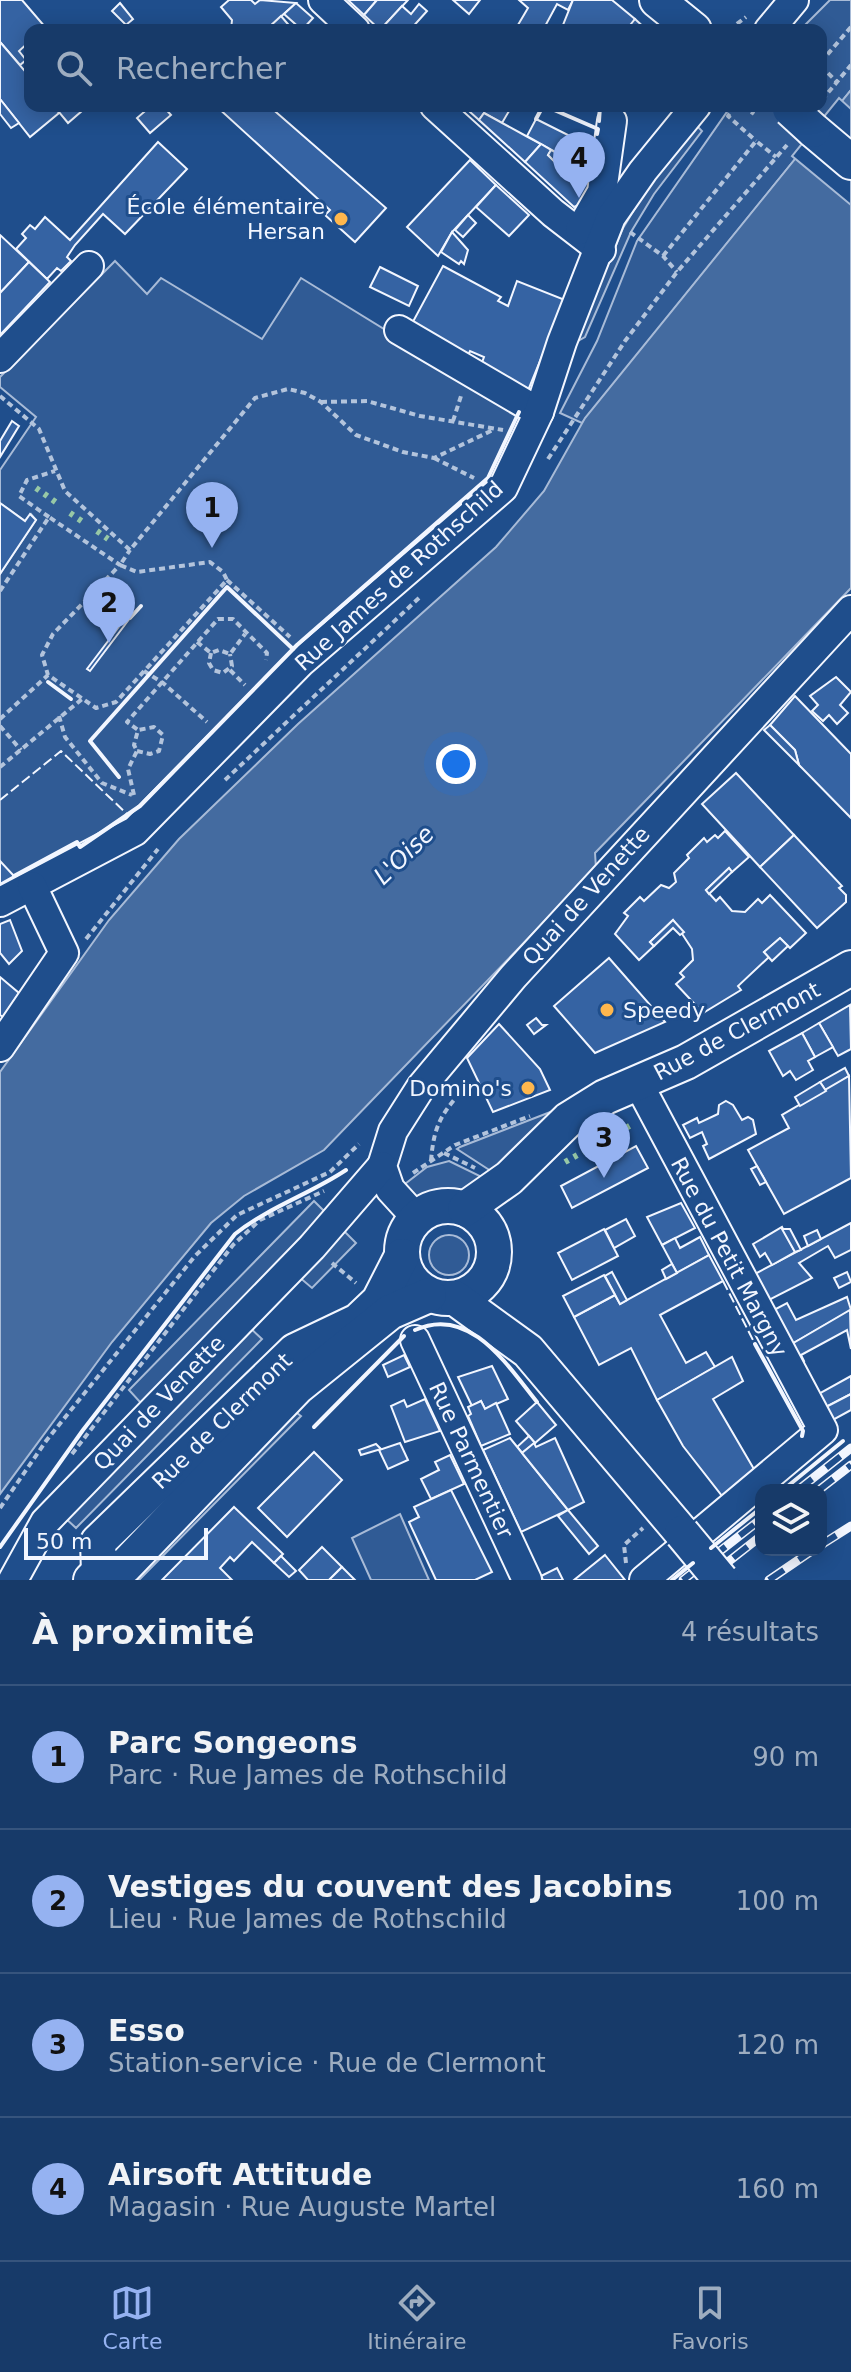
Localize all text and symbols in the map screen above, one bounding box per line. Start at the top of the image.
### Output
search box [24,24,827,112]
icon: search [52,46,96,90]
text: Rechercher [116,51,286,86]
pin: 4 [553,132,605,198]
place label: École élémentaire Hersan [126,194,325,244]
marker: École élémentaire Hersan [332,210,350,228]
street label: Rue James de Rothschild [290,476,508,676]
pin: 1 [186,482,238,548]
pin: 2 [83,577,135,643]
your location [436,744,476,784]
water label: L'Oise [368,820,440,890]
street label: Quai de Venette [517,822,655,970]
street label: Rue de Clermont [650,977,825,1085]
place label: Speedy [623,998,705,1023]
marker: Speedy [598,1001,616,1019]
place label: Domino's [409,1076,512,1101]
marker: Domino's [519,1079,537,1097]
pin: 3 [578,1112,630,1178]
street label: Rue du Petit Margny [666,1153,792,1361]
street label: Quai de Venette [88,1330,230,1476]
street label: Rue de Clermont [147,1348,297,1494]
street label: Rue Parmentier [424,1378,519,1543]
map controls [755,1484,827,1556]
button: layers [755,1484,827,1556]
scale bar [24,1524,208,1560]
text: 50 m [36,1529,92,1554]
text: À proximité [32,1612,255,1652]
text: 4 résultats [681,1617,819,1647]
text: Parc Songeons [108,1725,358,1760]
text: 1 [49,1742,67,1772]
text: 90 m [752,1742,819,1772]
text: Parc · Rue James de Rothschild [108,1760,508,1790]
text: Vestiges du couvent des Jacobins [108,1869,673,1904]
text: 2 [49,1886,67,1916]
text: 100 m [736,1886,819,1916]
text: Lieu · Rue James de Rothschild [108,1904,507,1934]
text: Esso [108,2013,185,2048]
text: 3 [49,2030,67,2060]
text: 120 m [736,2030,819,2060]
text: Station-service · Rue de Clermont [108,2048,546,2078]
text: Airsoft Attitude [108,2157,372,2192]
text: 4 [49,2174,67,2204]
text: 160 m [736,2174,819,2204]
text: Magasin · Rue Auguste Martel [108,2192,496,2222]
tab: Carte [102,2281,162,2354]
tab: Itinéraire [367,2281,467,2354]
tab: Favoris [671,2281,749,2354]

